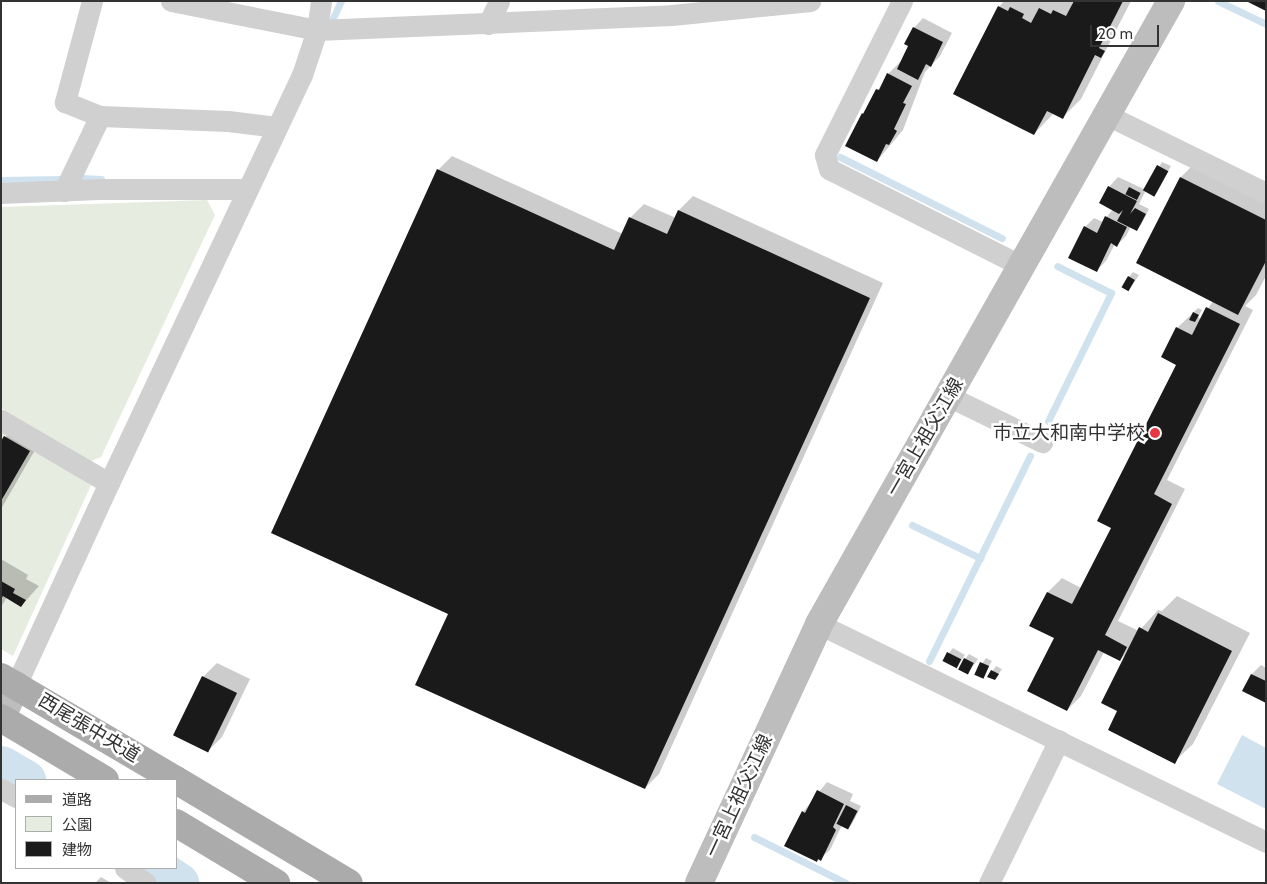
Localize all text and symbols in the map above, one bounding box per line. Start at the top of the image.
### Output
scale bar [1092,15,1161,47]
text: 20 m [1098,25,1133,43]
street label: 一宮上祖父江線 [882,374,968,500]
place label: 市立大和南中学校 [993,422,1145,444]
marker: 市立大和南中学校 [1149,427,1161,439]
street label: 西尾張中央道 [34,689,144,767]
street label: 一宮上祖父江線 [701,731,777,861]
legend [15,779,178,869]
text: 道路 [62,791,92,809]
text: 公園 [62,816,92,834]
text: 建物 [62,841,92,859]

